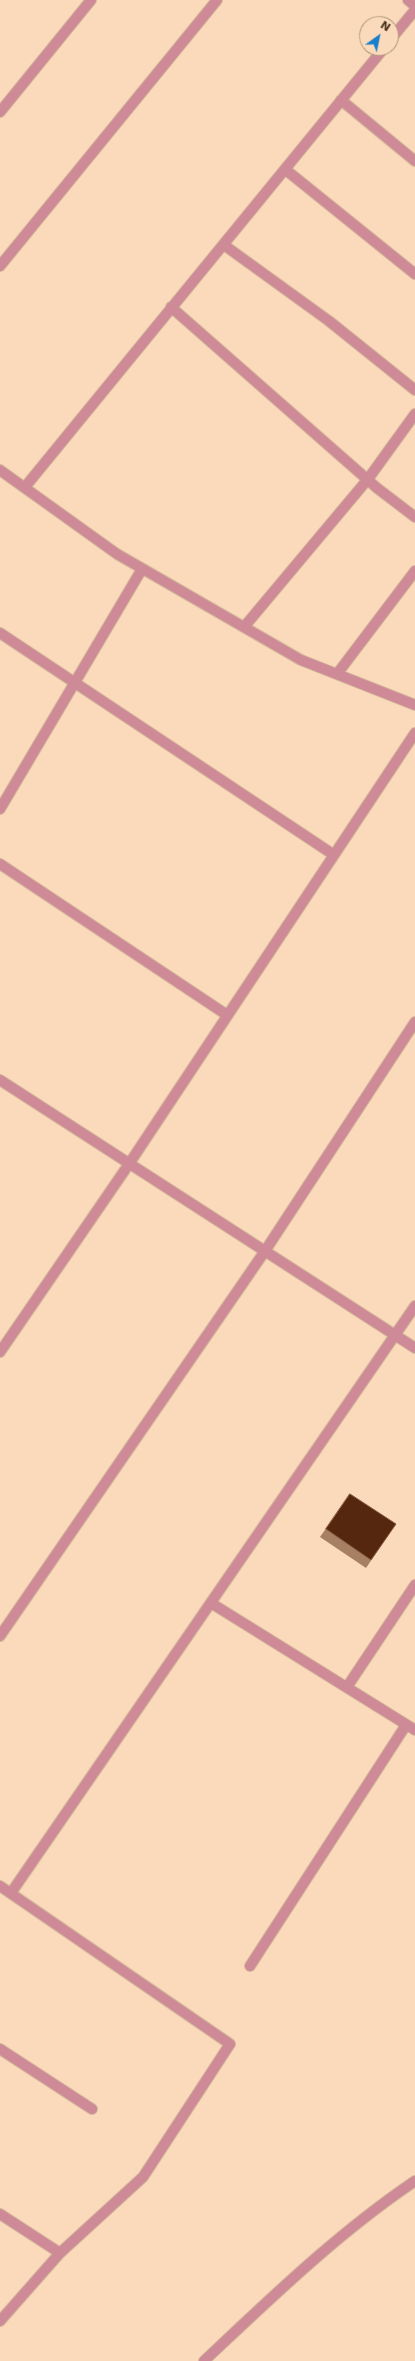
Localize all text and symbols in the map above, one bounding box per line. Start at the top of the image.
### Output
north arrow [359,16,399,56]
text: N [378,18,393,34]

